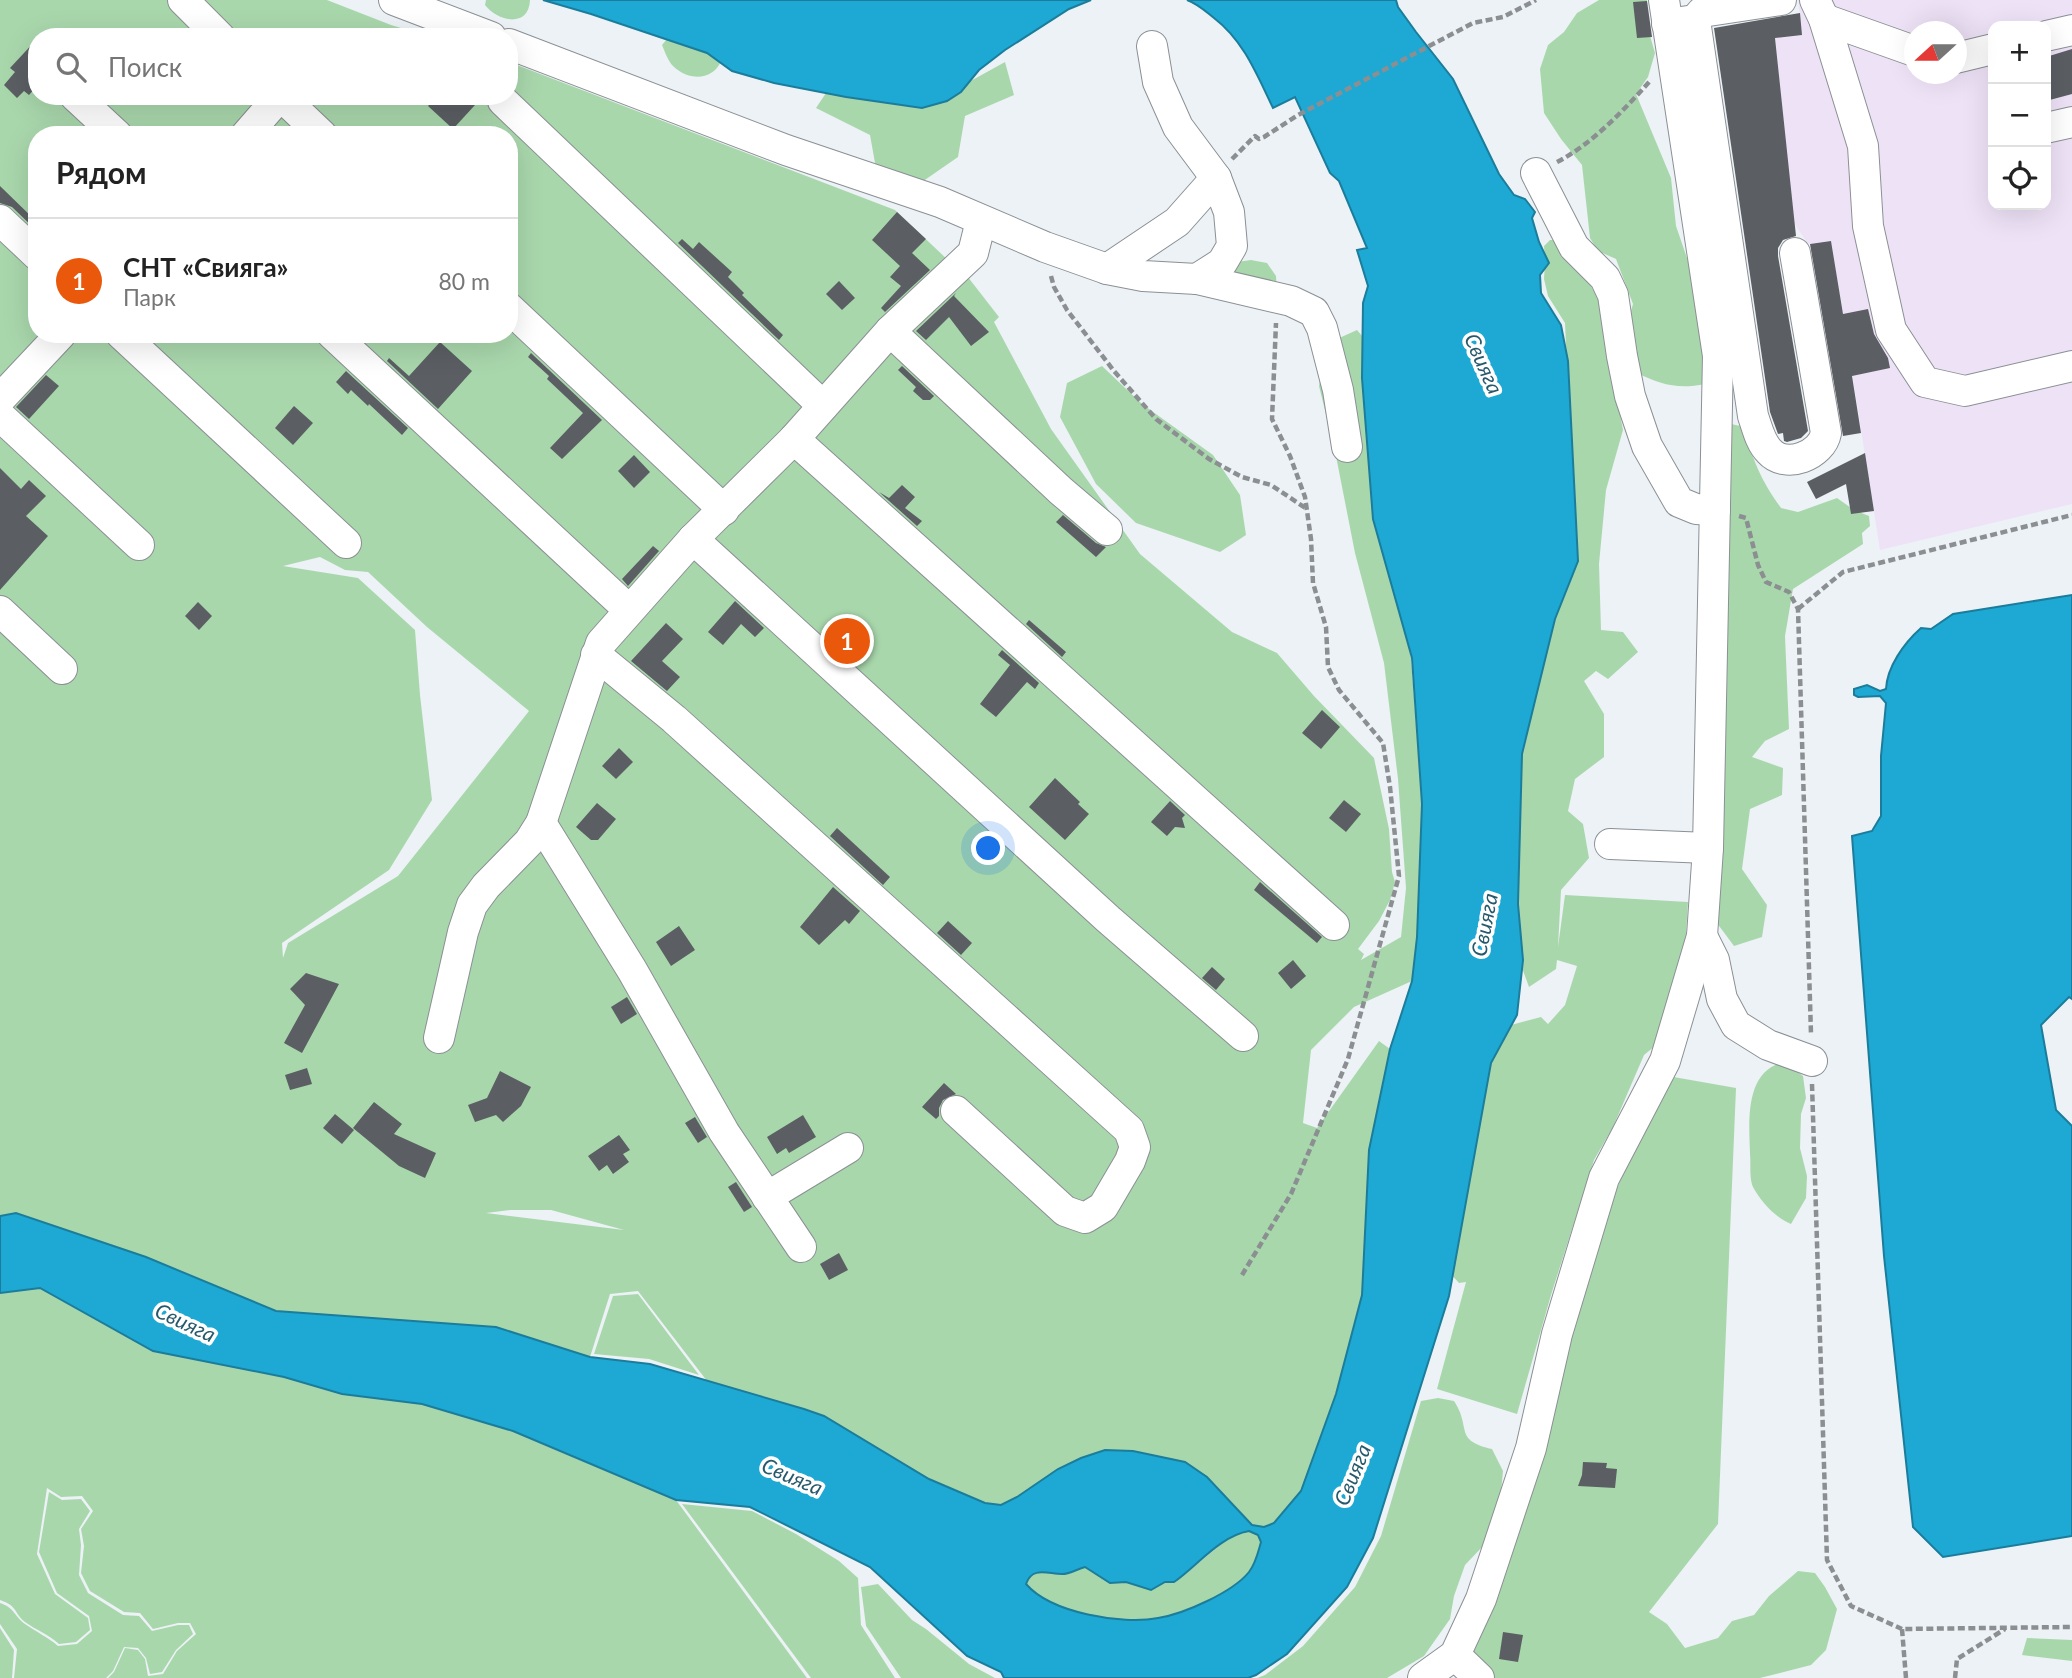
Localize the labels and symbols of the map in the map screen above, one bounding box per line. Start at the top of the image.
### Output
north arrow [1904,21,1967,84]
water label: Свияга [1460,329,1509,398]
pin: 1 [824,615,870,667]
your location [971,831,1005,865]
water label: Свияга [1465,891,1502,958]
water label: Свияга [151,1297,220,1346]
water label: Свияга [1328,1440,1375,1509]
water label: Свияга [758,1452,827,1500]

